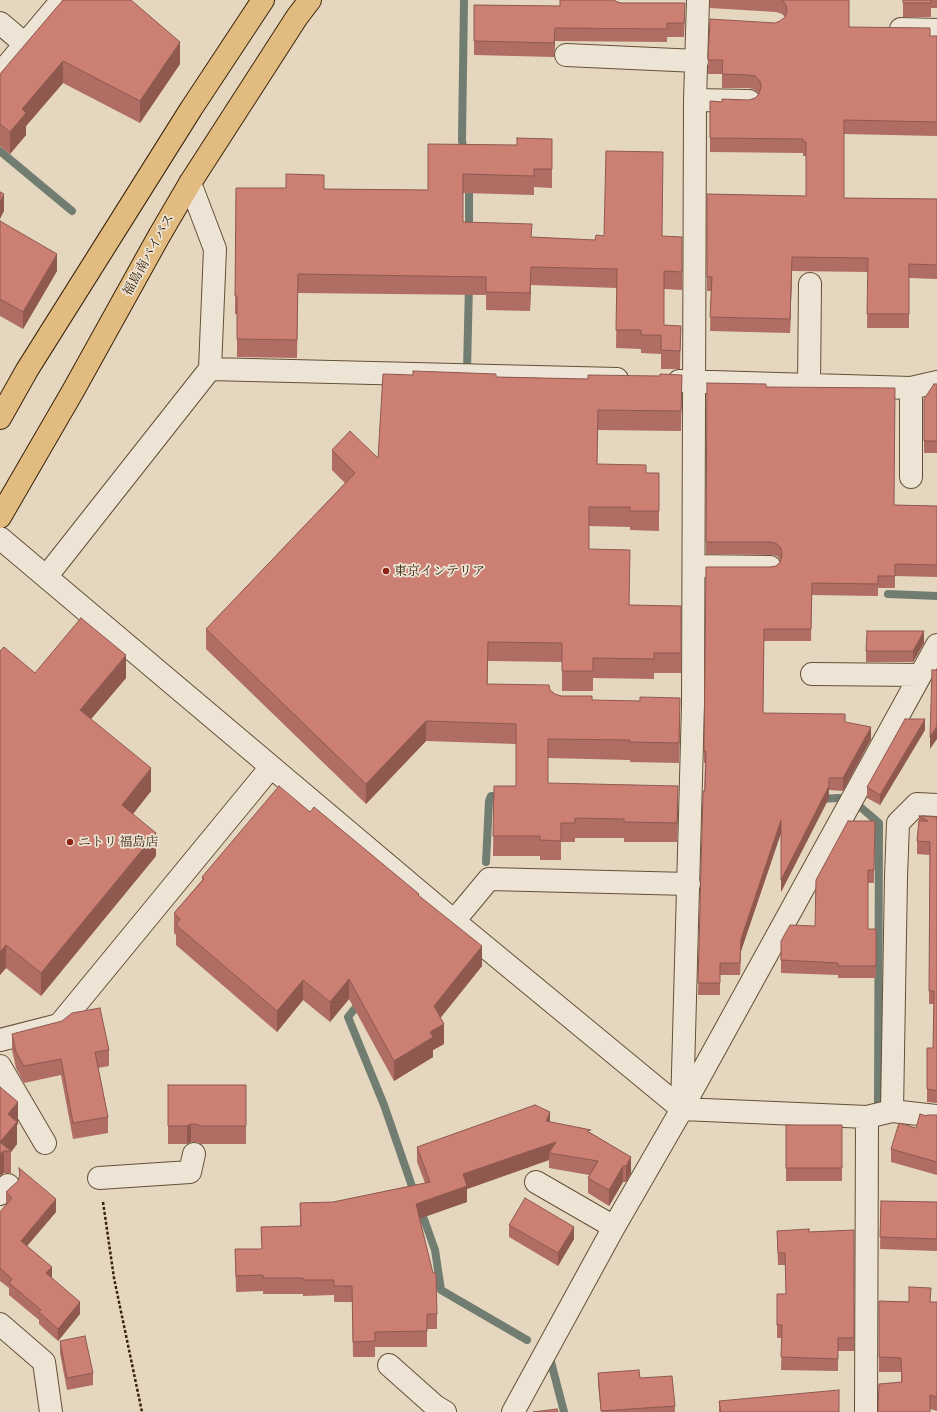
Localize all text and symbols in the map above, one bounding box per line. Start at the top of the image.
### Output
street label: 福島南バイパス [120,211,178,299]
place label: 東京インテリア [394,563,485,579]
marker: 東京インテリア [381,566,391,576]
place label: ニトリ 福島店 [78,834,159,850]
marker: ニトリ 福島店 [65,837,75,847]

